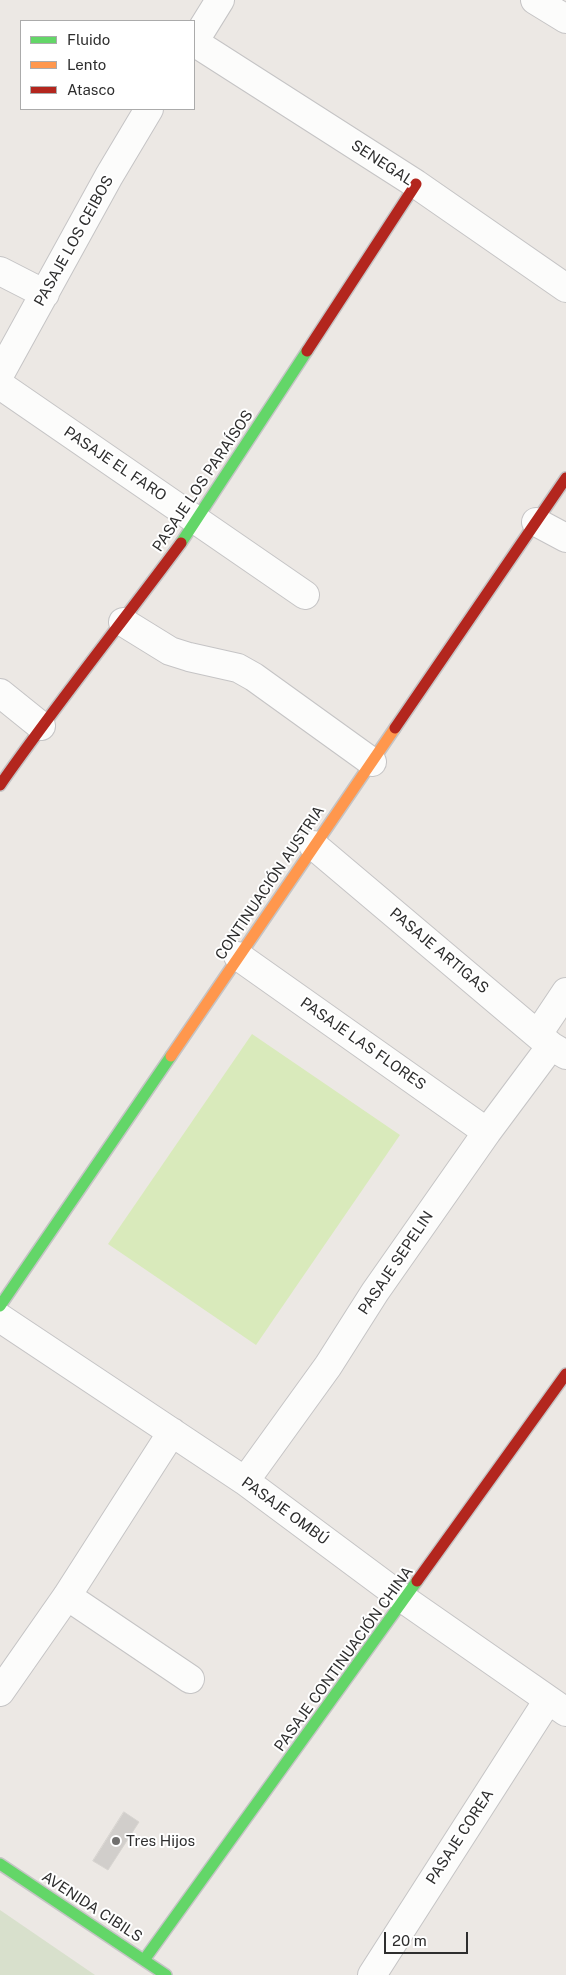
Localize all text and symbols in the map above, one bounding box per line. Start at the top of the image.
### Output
legend [20,20,195,110]
text: Fluido [67,31,110,48]
text: Lento [67,56,106,73]
text: Atasco [67,81,115,98]
street label: SENEGAL [348,136,416,190]
street label: PASAJE LOS CEIBOS [31,173,117,309]
street label: PASAJE LOS PARAÍSOS [149,407,257,555]
street label: PASAJE EL FARO [60,423,170,505]
street label: CONTINUACIÓN AUSTRIA [212,803,328,963]
street label: PASAJE ARTIGAS [386,904,492,998]
street label: PASAJE LAS FLORES [297,994,429,1094]
street label: PASAJE SEPELIN [355,1208,437,1318]
street label: PASAJE OMBÚ [238,1473,332,1549]
street label: PASAJE CONTINUACIÓN CHINA [271,1563,417,1755]
street label: PASAJE COREA [423,1786,497,1888]
place label: Tres Hijos [126,1832,195,1850]
marker: Tres Hijos [110,1835,122,1847]
street label: AVENIDA CIBILS [38,1868,146,1946]
scale bar [386,1922,470,1954]
text: 20 m [392,1932,427,1949]

